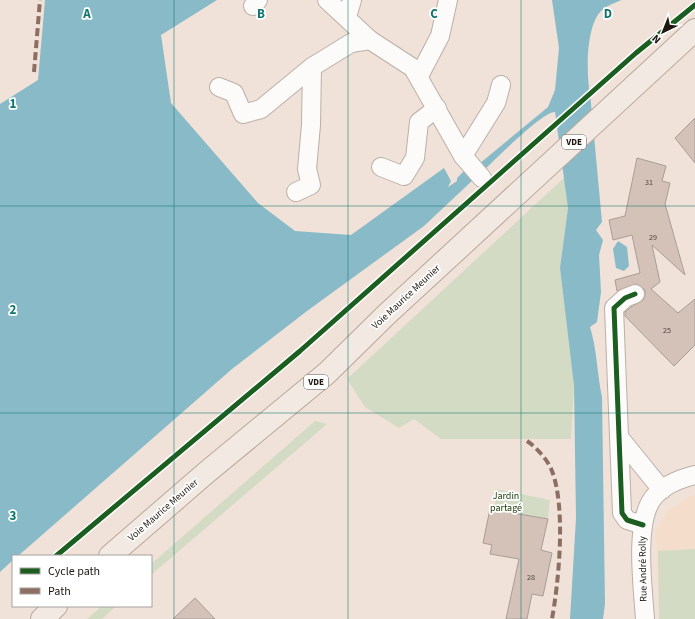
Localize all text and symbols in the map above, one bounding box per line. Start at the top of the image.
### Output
text: A [82,5,91,23]
text: B [257,5,265,23]
text: C [430,5,438,23]
text: D [604,5,612,23]
north arrow [643,12,683,52]
text: N [649,31,664,47]
text: 1 [10,95,17,113]
road number: VDE [562,135,586,149]
house number: 31 [645,177,653,188]
house number: 29 [649,232,657,243]
street label: Voie Maurice Meunier [369,261,444,332]
text: 2 [10,301,17,319]
house number: 25 [663,325,671,336]
road number: VDE [304,375,328,389]
street label: Voie Maurice Meunier [125,475,202,544]
park label: Jardin partagé [490,489,522,515]
text: 3 [10,507,17,525]
street label: Rue André Rolly [635,536,651,602]
legend [12,555,152,607]
text: Cycle path [48,563,100,580]
house number: 28 [527,572,535,583]
text: Path [48,583,71,600]

